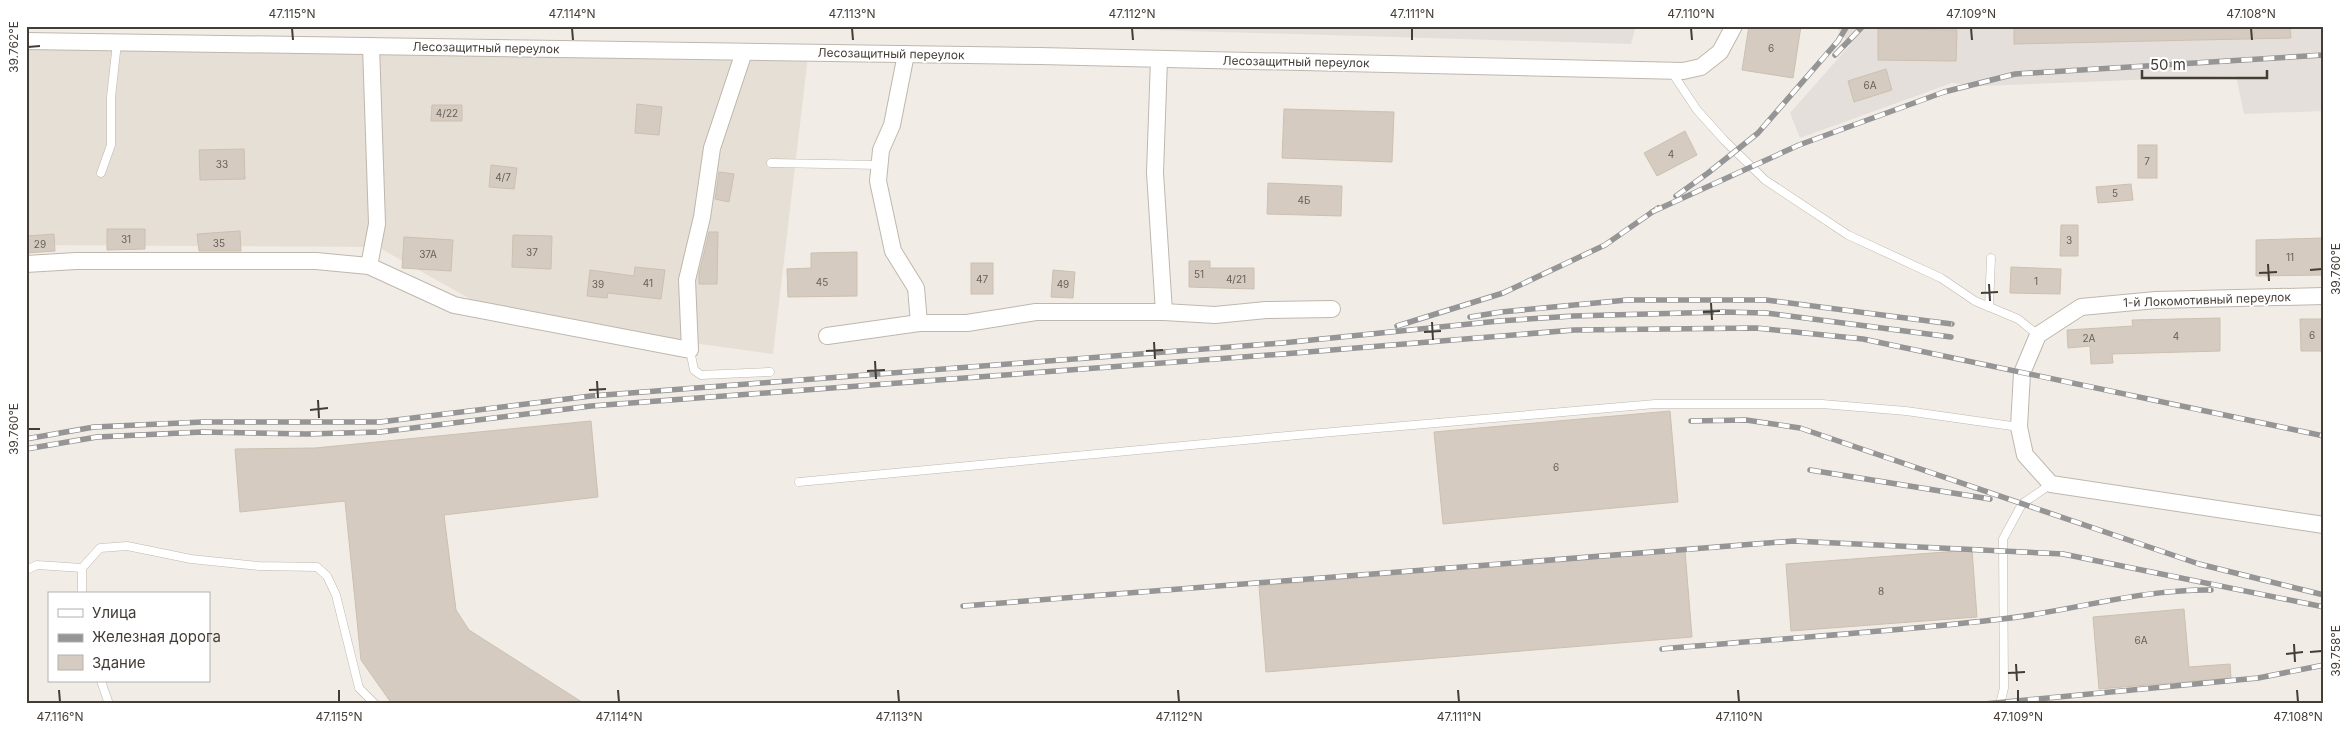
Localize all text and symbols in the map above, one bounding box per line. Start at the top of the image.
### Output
text: 47.115°N [268,6,316,21]
text: 47.114°N [548,6,596,21]
text: 47.113°N [829,6,875,21]
text: 47.112°N [1108,6,1156,21]
text: 47.111°N [1390,6,1434,21]
text: 47.110°N [1667,6,1715,21]
text: 47.109°N [1946,6,1996,21]
text: 47.108°N [2226,6,2276,21]
text: 39.762°E [6,21,21,73]
street label: Лесозащитный переулок [412,39,560,56]
house number: 6 [1768,42,1774,54]
street label: Лесозащитный переулок [817,45,965,62]
scale bar [2142,48,2268,80]
street label: Лесозащитный переулок [1222,53,1370,70]
text: 50 m [2150,55,2186,74]
house number: 6А [1863,79,1877,91]
house number: 4/22 [436,107,458,119]
house number: 4 [1668,148,1674,160]
house number: 7 [2144,155,2150,167]
house number: 33 [216,158,228,170]
house number: 4/7 [495,171,511,183]
house number: 5 [2112,187,2118,199]
house number: 4Б [1298,194,1310,206]
house number: 31 [121,233,131,245]
house number: 3 [2066,234,2072,246]
house number: 35 [213,237,225,249]
house number: 29 [34,238,46,250]
text: 39.760°E [2328,243,2343,295]
house number: 37 [526,246,538,258]
house number: 37А [419,248,437,260]
house number: 11 [2286,251,2294,263]
house number: 51 [1194,268,1204,280]
house number: 47 [976,273,988,285]
house number: 4/21 [1226,273,1246,285]
house number: 1 [2034,275,2038,287]
house number: 45 [816,276,828,288]
house number: 41 [643,277,653,289]
house number: 39 [592,278,604,290]
house number: 49 [1057,278,1069,290]
street label: 1-й Локомотивный переулок [2123,289,2292,310]
house number: 6 [2309,329,2315,341]
house number: 4 [2173,330,2179,342]
house number: 2А [2083,332,2096,344]
text: 39.760°E [6,403,21,455]
house number: 6 [1553,461,1559,473]
house number: 8 [1878,585,1884,597]
legend [48,592,210,682]
text: Улица [92,603,136,622]
text: 39.758°E [2328,625,2343,677]
text: Железная дорога [92,627,221,646]
house number: 6А [2134,634,2148,646]
text: Здание [92,653,146,672]
text: 47.116°N [36,709,84,724]
text: 47.115°N [315,709,363,724]
text: 47.114°N [595,709,643,724]
text: 47.113°N [876,709,922,724]
text: 47.112°N [1155,709,1203,724]
text: 47.111°N [1437,709,1481,724]
text: 47.110°N [1715,709,1763,724]
text: 47.109°N [1993,709,2043,724]
text: 47.108°N [2273,709,2323,724]

